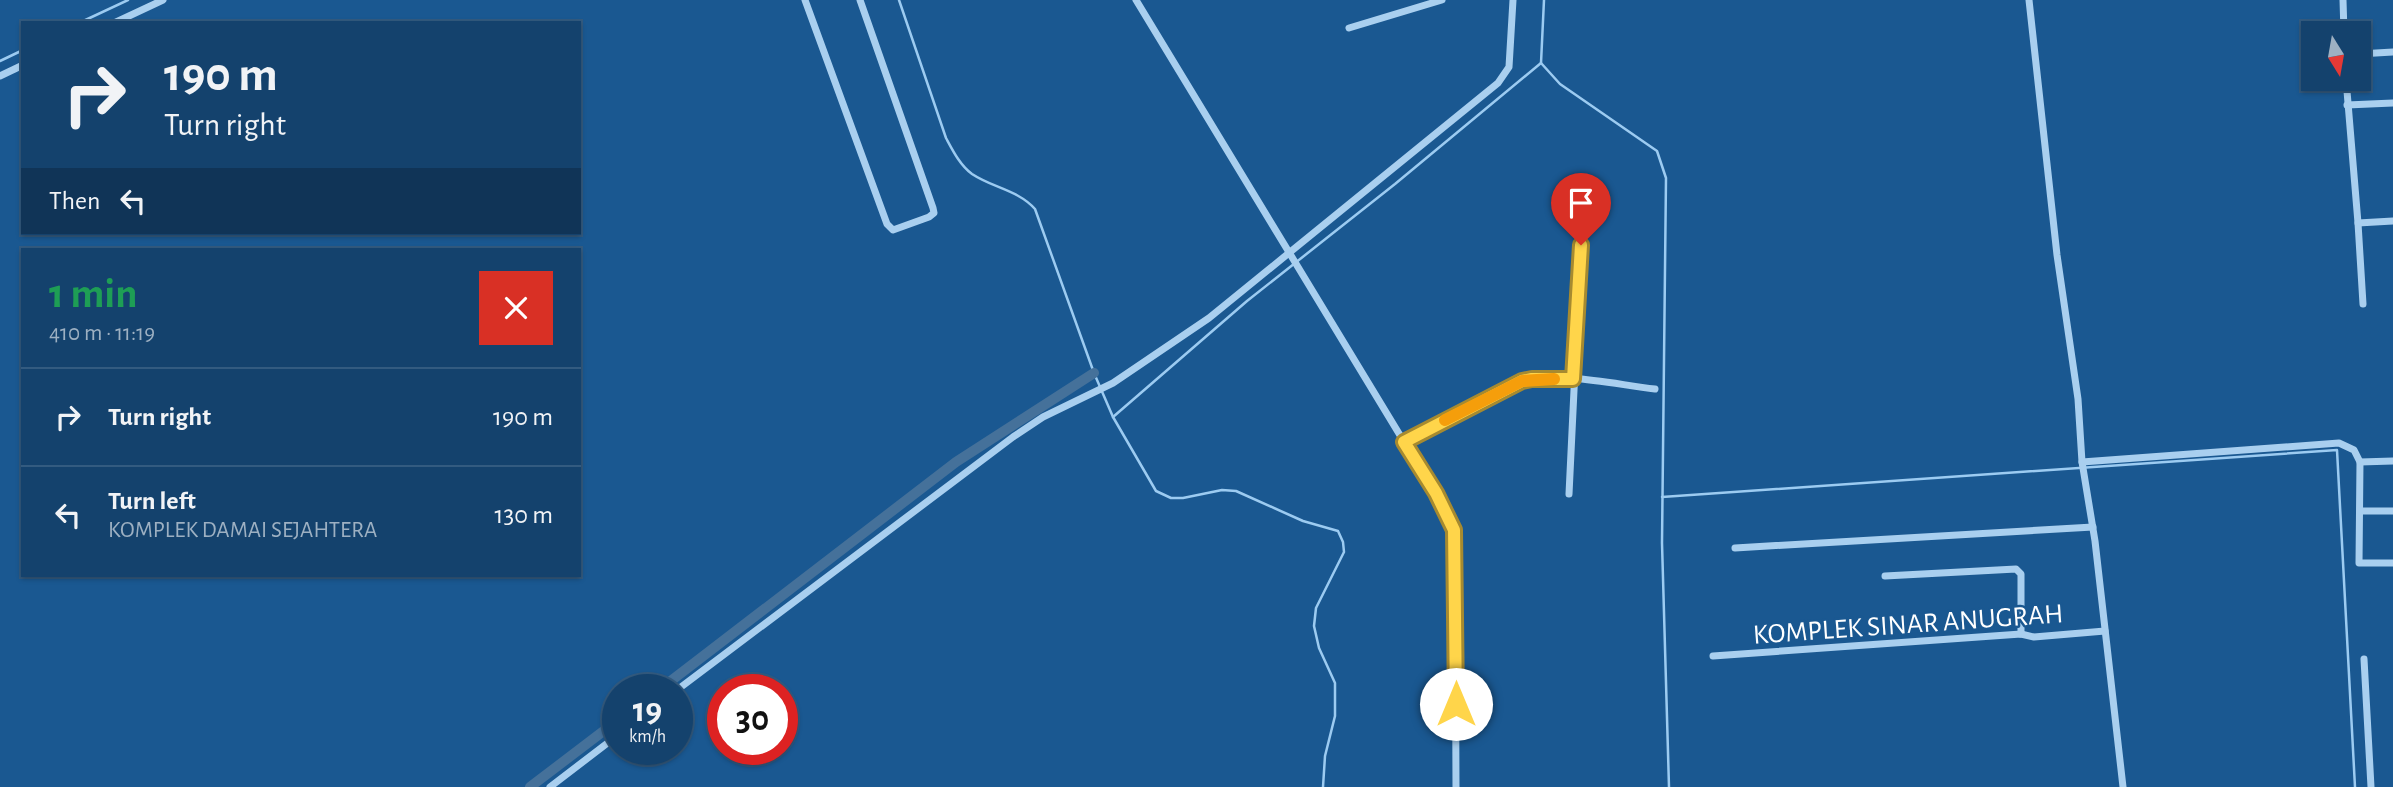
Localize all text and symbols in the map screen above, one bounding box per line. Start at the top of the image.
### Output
north arrow [2301,21,2371,91]
map controls [2301,21,2371,91]
icon: right [49,49,140,140]
text: 190 m [164,51,278,100]
text: Turn right [164,109,286,141]
pin [1551,173,1611,245]
icon: left [114,182,152,220]
icon: arrive [1562,184,1600,222]
text: Then [49,188,100,214]
button: close [479,271,553,345]
text: 1 min [49,273,138,315]
text: 410 m · 11:19 [49,322,155,345]
icon: right [49,398,87,436]
text: Turn right [108,404,211,430]
text: 190 m [493,404,553,430]
text: Turn left [108,488,196,514]
icon: left [49,496,87,534]
text: 130 m [495,502,553,528]
text: KOMPLEK DAMAI SEJAHTERA [108,519,377,542]
street label: KOMPLEK SINAR ANUGRAH [1752,600,2064,650]
position arrow [1419,667,1493,741]
speed limit sign: 30 [707,674,798,765]
text: 19 [633,693,662,728]
text: km/h [629,728,666,746]

